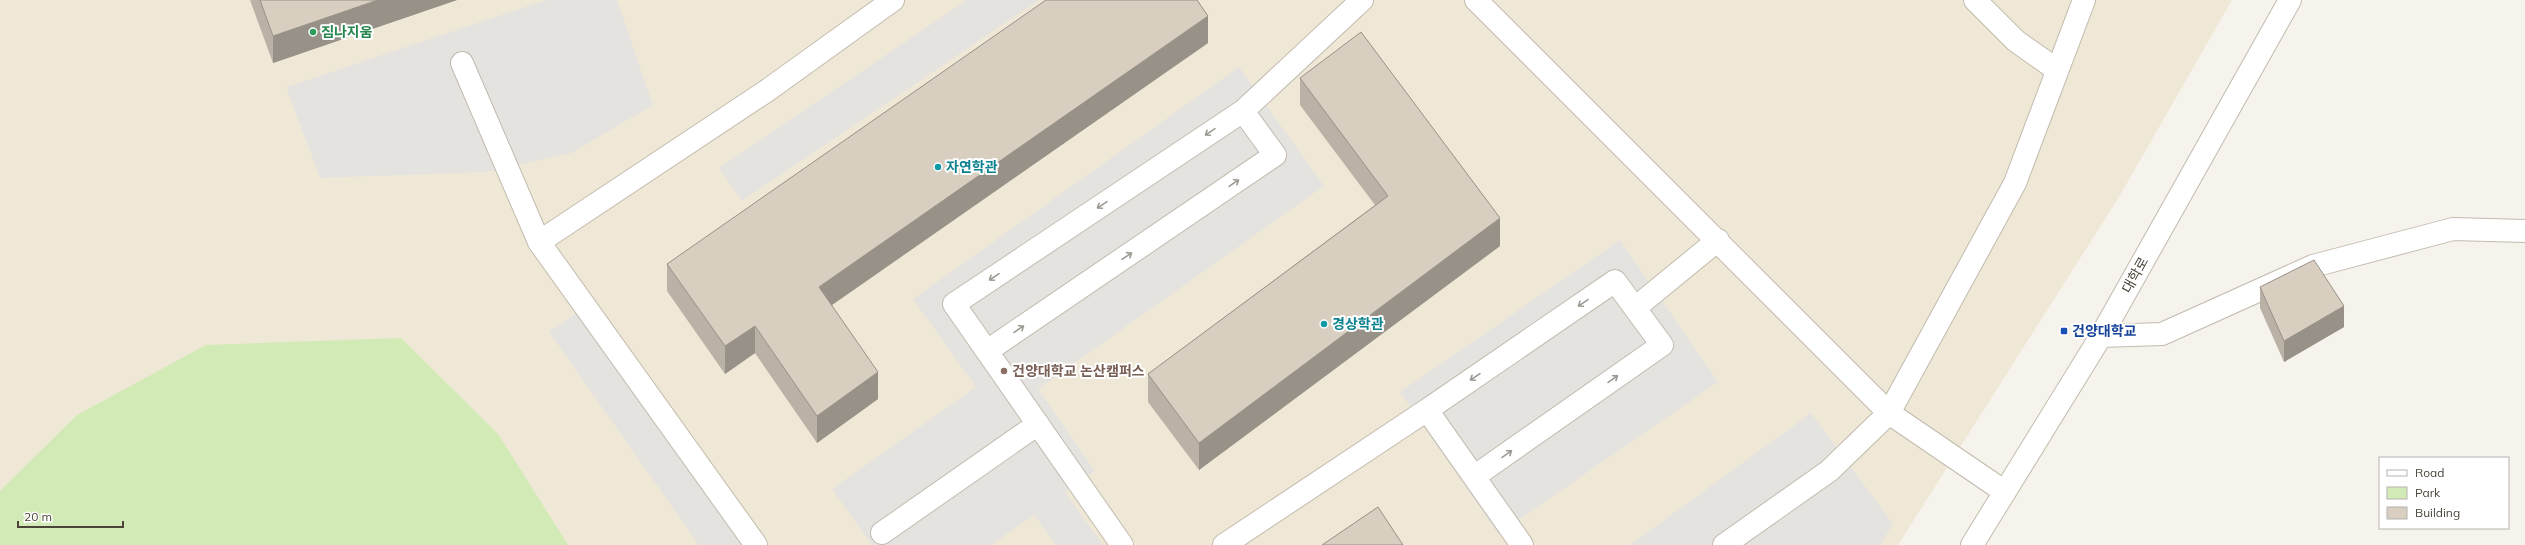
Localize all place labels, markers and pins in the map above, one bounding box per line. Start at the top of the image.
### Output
place label: 짐나지움 [321,23,373,41]
marker: 짐나지움 [308,27,318,37]
place label: 자연학관 [946,158,998,176]
marker: 자연학관 [933,162,943,172]
place label: 경상학관 [1332,315,1384,333]
marker: 경상학관 [1319,319,1329,329]
place label: 건양대학교 [2072,322,2137,340]
marker: 건양대학교 [2059,326,2069,336]
place label: 건양대학교 논산캠퍼스 [1012,362,1145,380]
marker: 건양대학교 논산캠퍼스 [999,366,1009,376]

